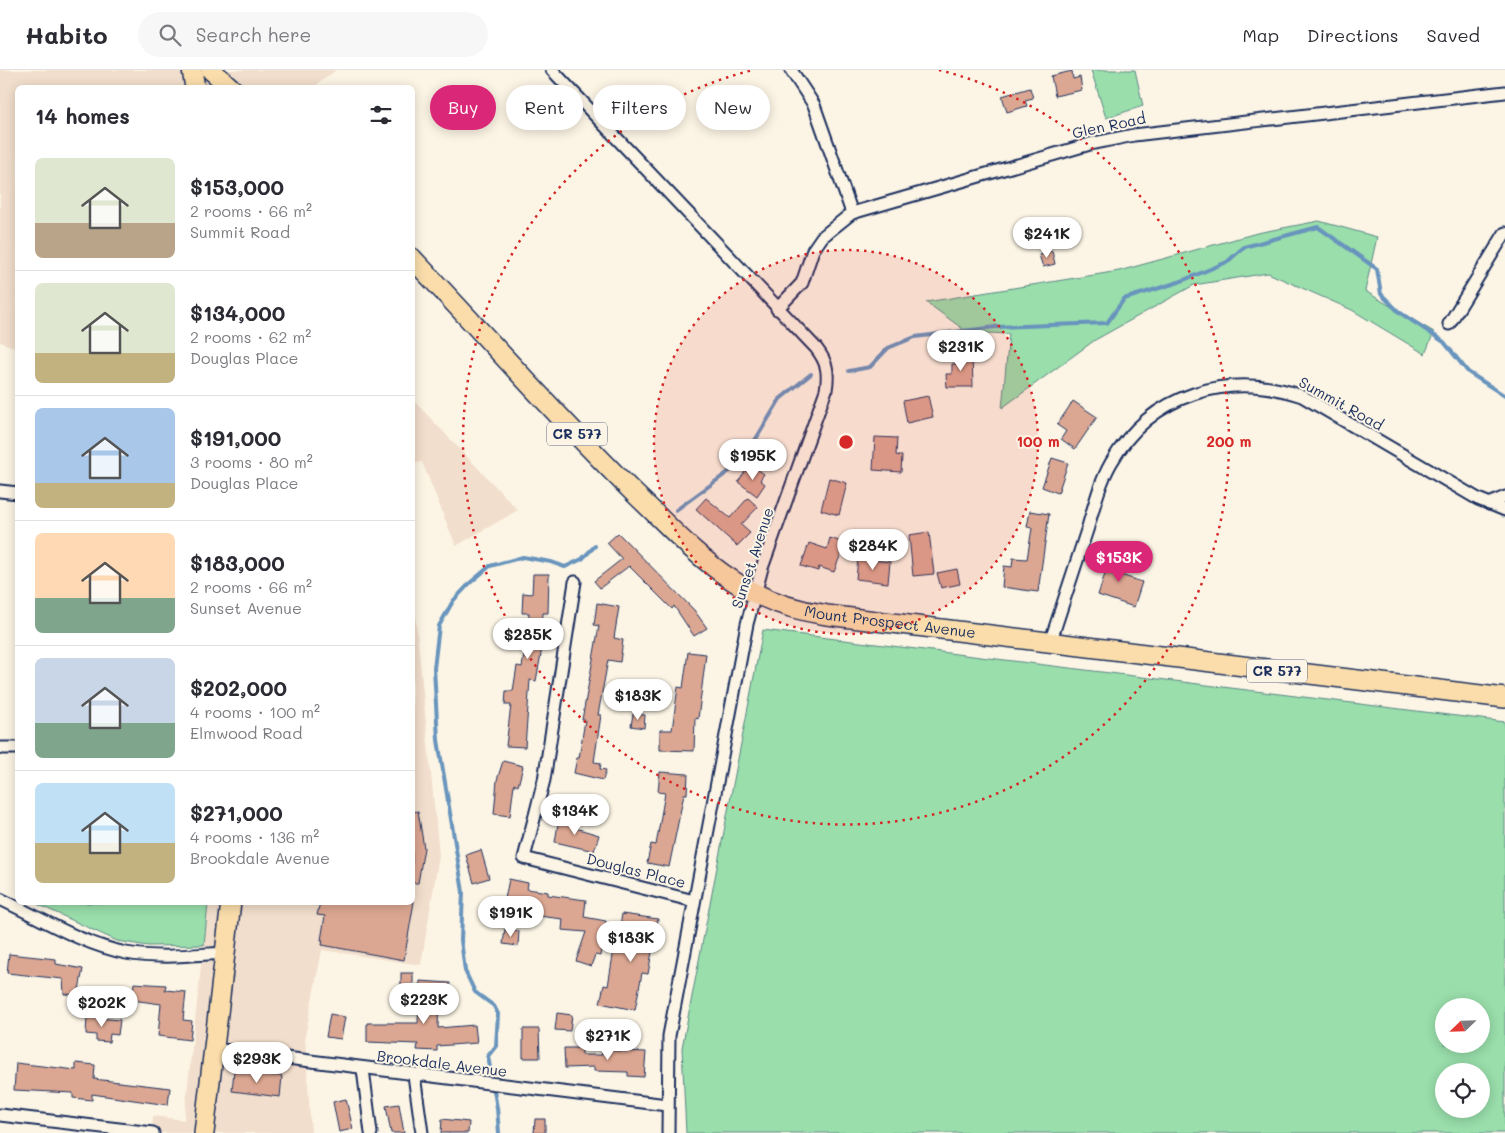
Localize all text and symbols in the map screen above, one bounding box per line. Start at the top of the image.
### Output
search box [138,12,488,57]
text: Habito [25,19,108,50]
icon: search [156,21,184,49]
text: Search here [196,22,311,47]
text: Map [1242,23,1279,47]
text: Directions [1307,23,1399,47]
text: Saved [1427,23,1480,47]
chip: Buy [430,85,496,130]
chip: Rent [506,85,583,130]
chip: Filters [593,85,686,130]
chip: New [696,85,770,130]
icon: filters [367,101,395,129]
text: 14 homes [35,102,130,129]
street label: Glen Road [1070,107,1147,143]
text: $153,000 [190,173,284,200]
icon: home [75,178,135,238]
text: 2 rooms · 66 m² [190,200,312,221]
pin: $241K [1012,216,1082,259]
text: Summit Road [190,221,290,242]
text: $241K [1024,222,1070,243]
text: $134,000 [190,299,285,326]
icon: home [75,303,135,363]
text: 2 rooms · 62 m² [190,326,311,347]
pin: $231K [926,330,996,372]
text: $231K [938,335,984,356]
text: Douglas Place [190,347,298,368]
street label: Summit Road [1296,372,1387,435]
road number: CR 577 [547,422,607,446]
text: $191,000 [190,424,281,451]
icon: home [75,428,135,488]
text: 100 m [1016,431,1060,451]
text: 200 m [1207,431,1252,451]
centre of rings [837,433,855,451]
pin: $195K [718,438,788,481]
text: $195K [730,444,776,465]
text: 3 rooms · 80 m² [190,451,313,472]
text: Douglas Place [190,472,298,493]
street label: Sunset Avenue [726,505,778,611]
pin: $284K [838,528,908,571]
text: $284K [848,534,898,555]
pin: $153K [1084,540,1154,583]
text: $153K [1096,546,1142,567]
text: $183,000 [190,549,285,576]
icon: home [75,553,135,613]
text: 2 rooms · 66 m² [190,576,312,597]
text: Sunset Avenue [190,597,302,618]
street label: Mount Prospect Avenue [803,600,977,642]
pin: $285K [493,618,563,660]
text: $285K [504,623,552,644]
road number: CR 577 [1247,660,1307,682]
text: $202,000 [190,674,287,701]
icon: home [75,678,135,738]
pin: $183K [603,678,673,721]
text: $183K [614,684,662,705]
text: 4 rooms · 100 m² [190,701,320,722]
text: Elmwood Road [190,722,302,743]
pin: $134K [540,794,610,836]
text: $271,000 [190,799,283,826]
text: $134K [551,799,599,820]
icon: home [75,803,135,863]
text: 4 rooms · 136 m² [190,826,319,847]
text: Brookdale Avenue [190,847,330,868]
street label: Douglas Place [584,848,688,892]
pin: $191K [476,896,546,938]
text: $191K [489,901,533,922]
pin: $183K [596,920,666,963]
text: $183K [607,926,655,947]
pin: $223K [389,982,459,1025]
pin: $202K [67,986,137,1028]
text: $223K [400,988,448,1009]
text: $202K [78,991,126,1012]
north arrow [1435,998,1490,1052]
map controls [1435,998,1490,1118]
pin: $271K [573,1018,643,1061]
text: $271K [585,1024,631,1045]
pin: $293K [222,1042,292,1084]
street label: Brookdale Avenue [376,1045,508,1081]
text: $293K [233,1047,281,1068]
button: locate [1435,1063,1490,1118]

